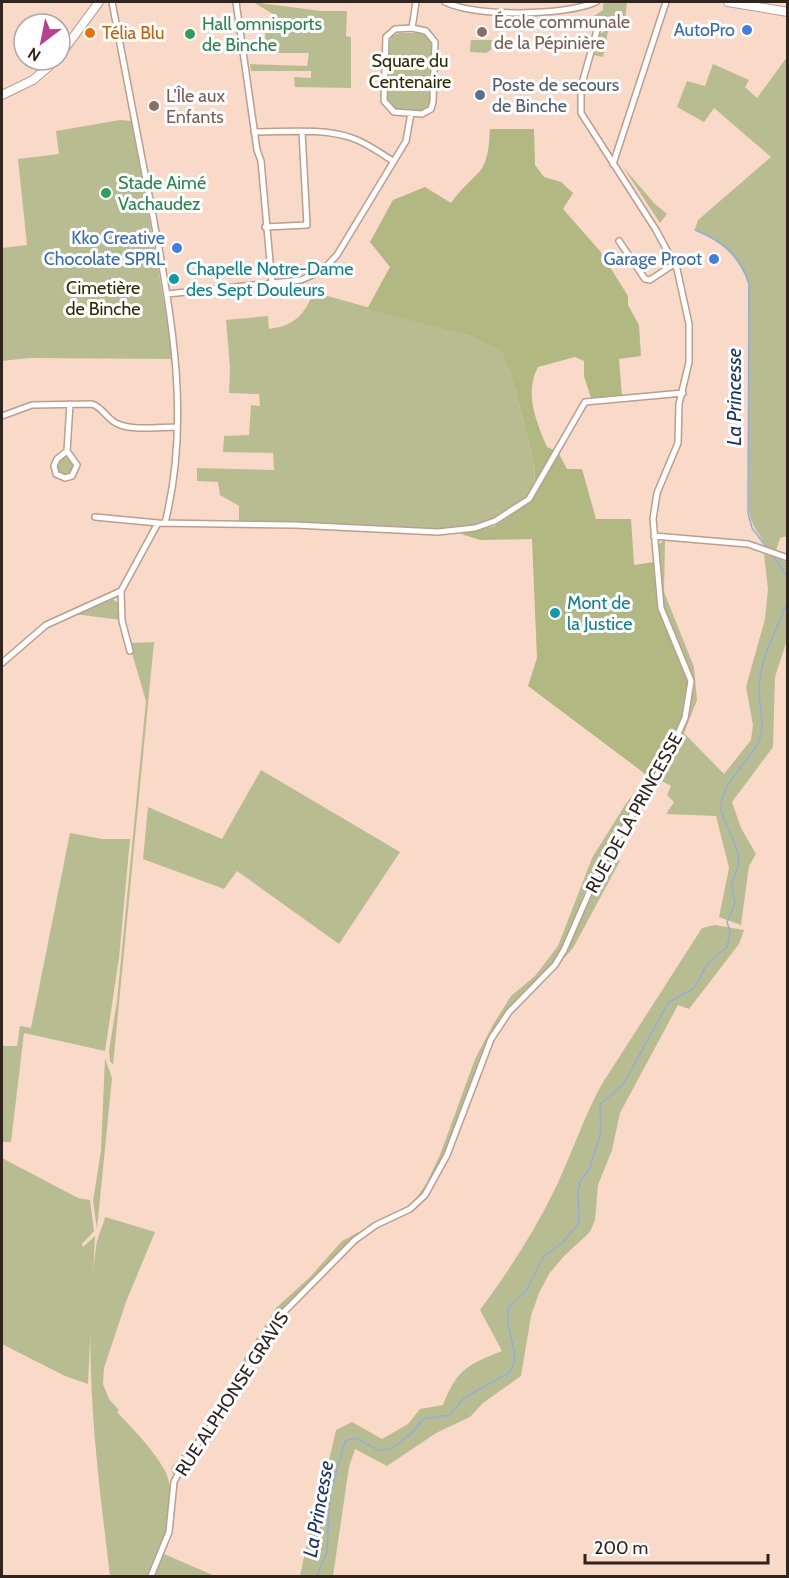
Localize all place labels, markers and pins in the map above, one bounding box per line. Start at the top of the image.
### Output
place label: École communale de la Pépinière [494,11,630,54]
place label: Hall omnisports de Binche [202,13,322,56]
place label: AutoPro [674,19,735,41]
place label: Télia Blu [102,22,164,44]
marker: AutoPro [740,23,754,37]
marker: École communale de la Pépinière [475,25,489,39]
marker: Télia Blu [83,26,97,40]
marker: Hall omnisports de Binche [183,27,197,41]
place label: Poste de secours de Binche [492,74,619,117]
place label: L'Île aux Enfants [166,85,225,128]
marker: Poste de secours de Binche [473,88,487,102]
marker: L'Île aux Enfants [147,99,161,113]
place label: Stade Aimé Vachaudez [118,172,206,215]
marker: Stade Aimé Vachaudez [99,186,113,200]
place label: Kko Creative Chocolate SPRL [44,227,165,270]
marker: Kko Creative Chocolate SPRL [170,241,184,255]
place label: Garage Proot [603,248,702,270]
marker: Garage Proot [707,252,721,266]
place label: Chapelle Notre-Dame des Sept Douleurs [186,258,354,301]
marker: Chapelle Notre-Dame des Sept Douleurs [167,272,181,286]
place label: Mont de la Justice [567,592,632,635]
marker: Mont de la Justice [548,606,562,620]

